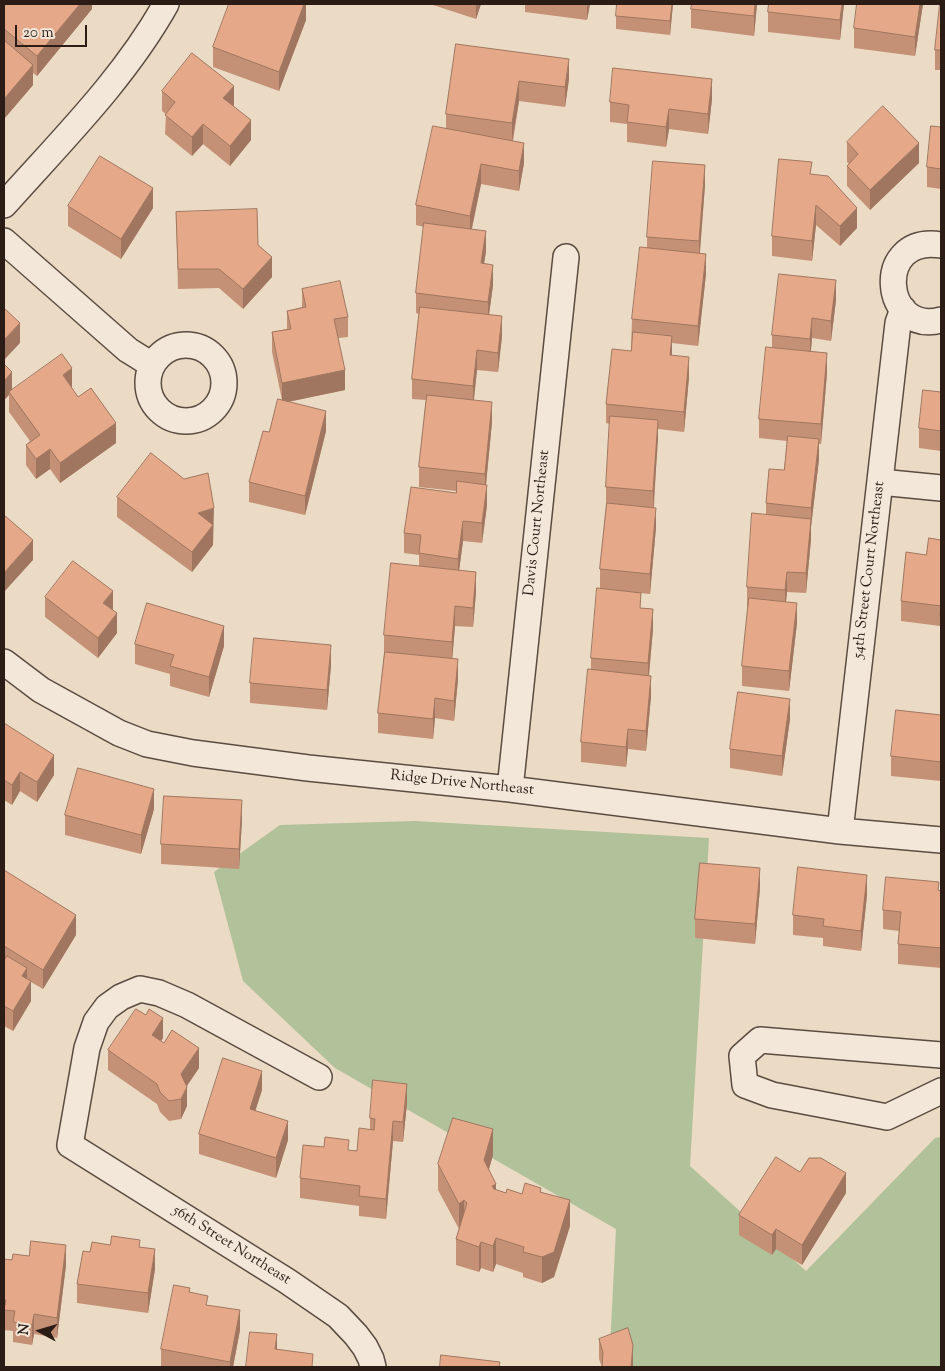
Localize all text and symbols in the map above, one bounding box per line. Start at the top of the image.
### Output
scale bar [18,15,90,47]
text: 20 m [23,23,54,44]
street label: Davis Court Northeast [521,449,555,597]
street label: 54th Street Court Northeast [850,480,890,660]
street label: Ridge Drive Northeast [389,768,535,800]
street label: 56th Street Northeast [169,1202,293,1290]
north arrow [15,1306,65,1356]
text: N [15,1323,36,1336]

